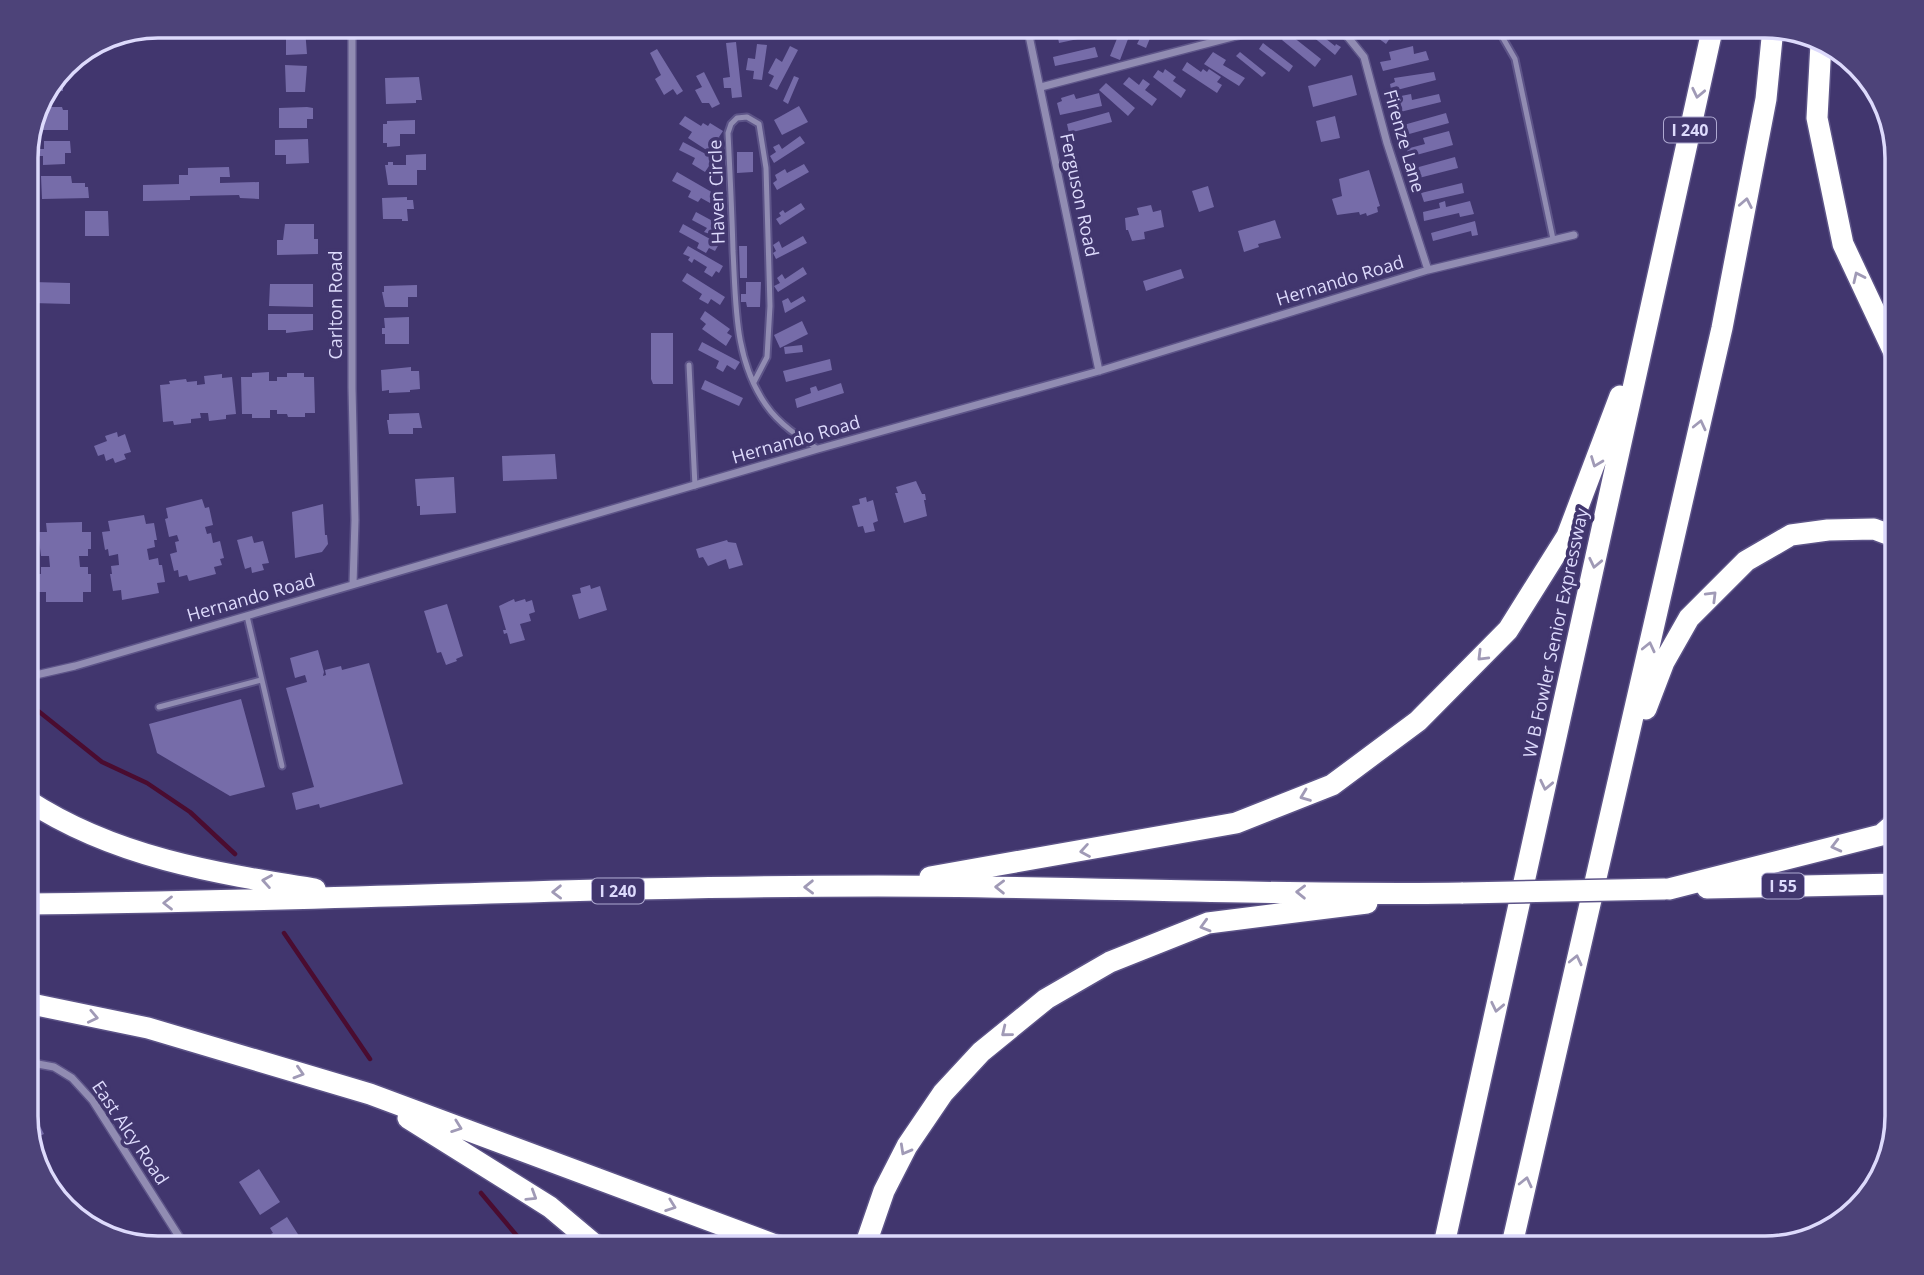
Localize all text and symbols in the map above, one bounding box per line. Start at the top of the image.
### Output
street label: Firenze Lane [1379,86,1431,195]
one-way arrow [1692,87,1707,99]
road number: I 240 [1664,118,1716,142]
street label: Ferguson Road [1055,131,1105,259]
street label: Haven Circle [702,139,730,245]
one-way arrow [1738,197,1753,209]
street label: Hernando Road [1273,249,1406,311]
street label: Carlton Road [323,250,347,360]
one-way arrow [1852,272,1866,285]
street label: Hernando Road [729,409,863,469]
one-way arrow [1692,419,1706,431]
one-way arrow [1590,455,1604,467]
street label: W B Fowler Senior Expressway [1517,505,1593,760]
one-way arrow [1589,557,1603,569]
street label: Hernando Road [184,567,318,627]
one-way arrow [1703,591,1716,604]
one-way arrow [1641,641,1655,653]
one-way arrow [1478,648,1491,661]
one-way arrow [1539,779,1554,791]
one-way arrow [1300,787,1312,801]
one-way arrow [1830,838,1842,852]
one-way arrow [1079,843,1091,858]
one-way arrow [261,874,273,889]
road number: I 55 [1762,874,1804,898]
road number: I 240 [592,878,644,904]
one-way arrow [803,879,814,895]
one-way arrow [994,880,1005,895]
one-way arrow [551,884,562,900]
one-way arrow [1295,884,1305,900]
one-way arrow [163,895,173,911]
one-way arrow [1199,917,1211,932]
one-way arrow [1568,954,1583,966]
one-way arrow [1490,1001,1505,1013]
one-way arrow [87,1008,99,1023]
one-way arrow [1001,1024,1014,1036]
one-way arrow [292,1064,304,1079]
street label: East Alcy Road [87,1076,175,1189]
one-way arrow [451,1118,463,1132]
one-way arrow [900,1143,913,1156]
one-way arrow [1518,1176,1532,1188]
one-way arrow [525,1187,538,1200]
one-way arrow [664,1198,676,1212]

